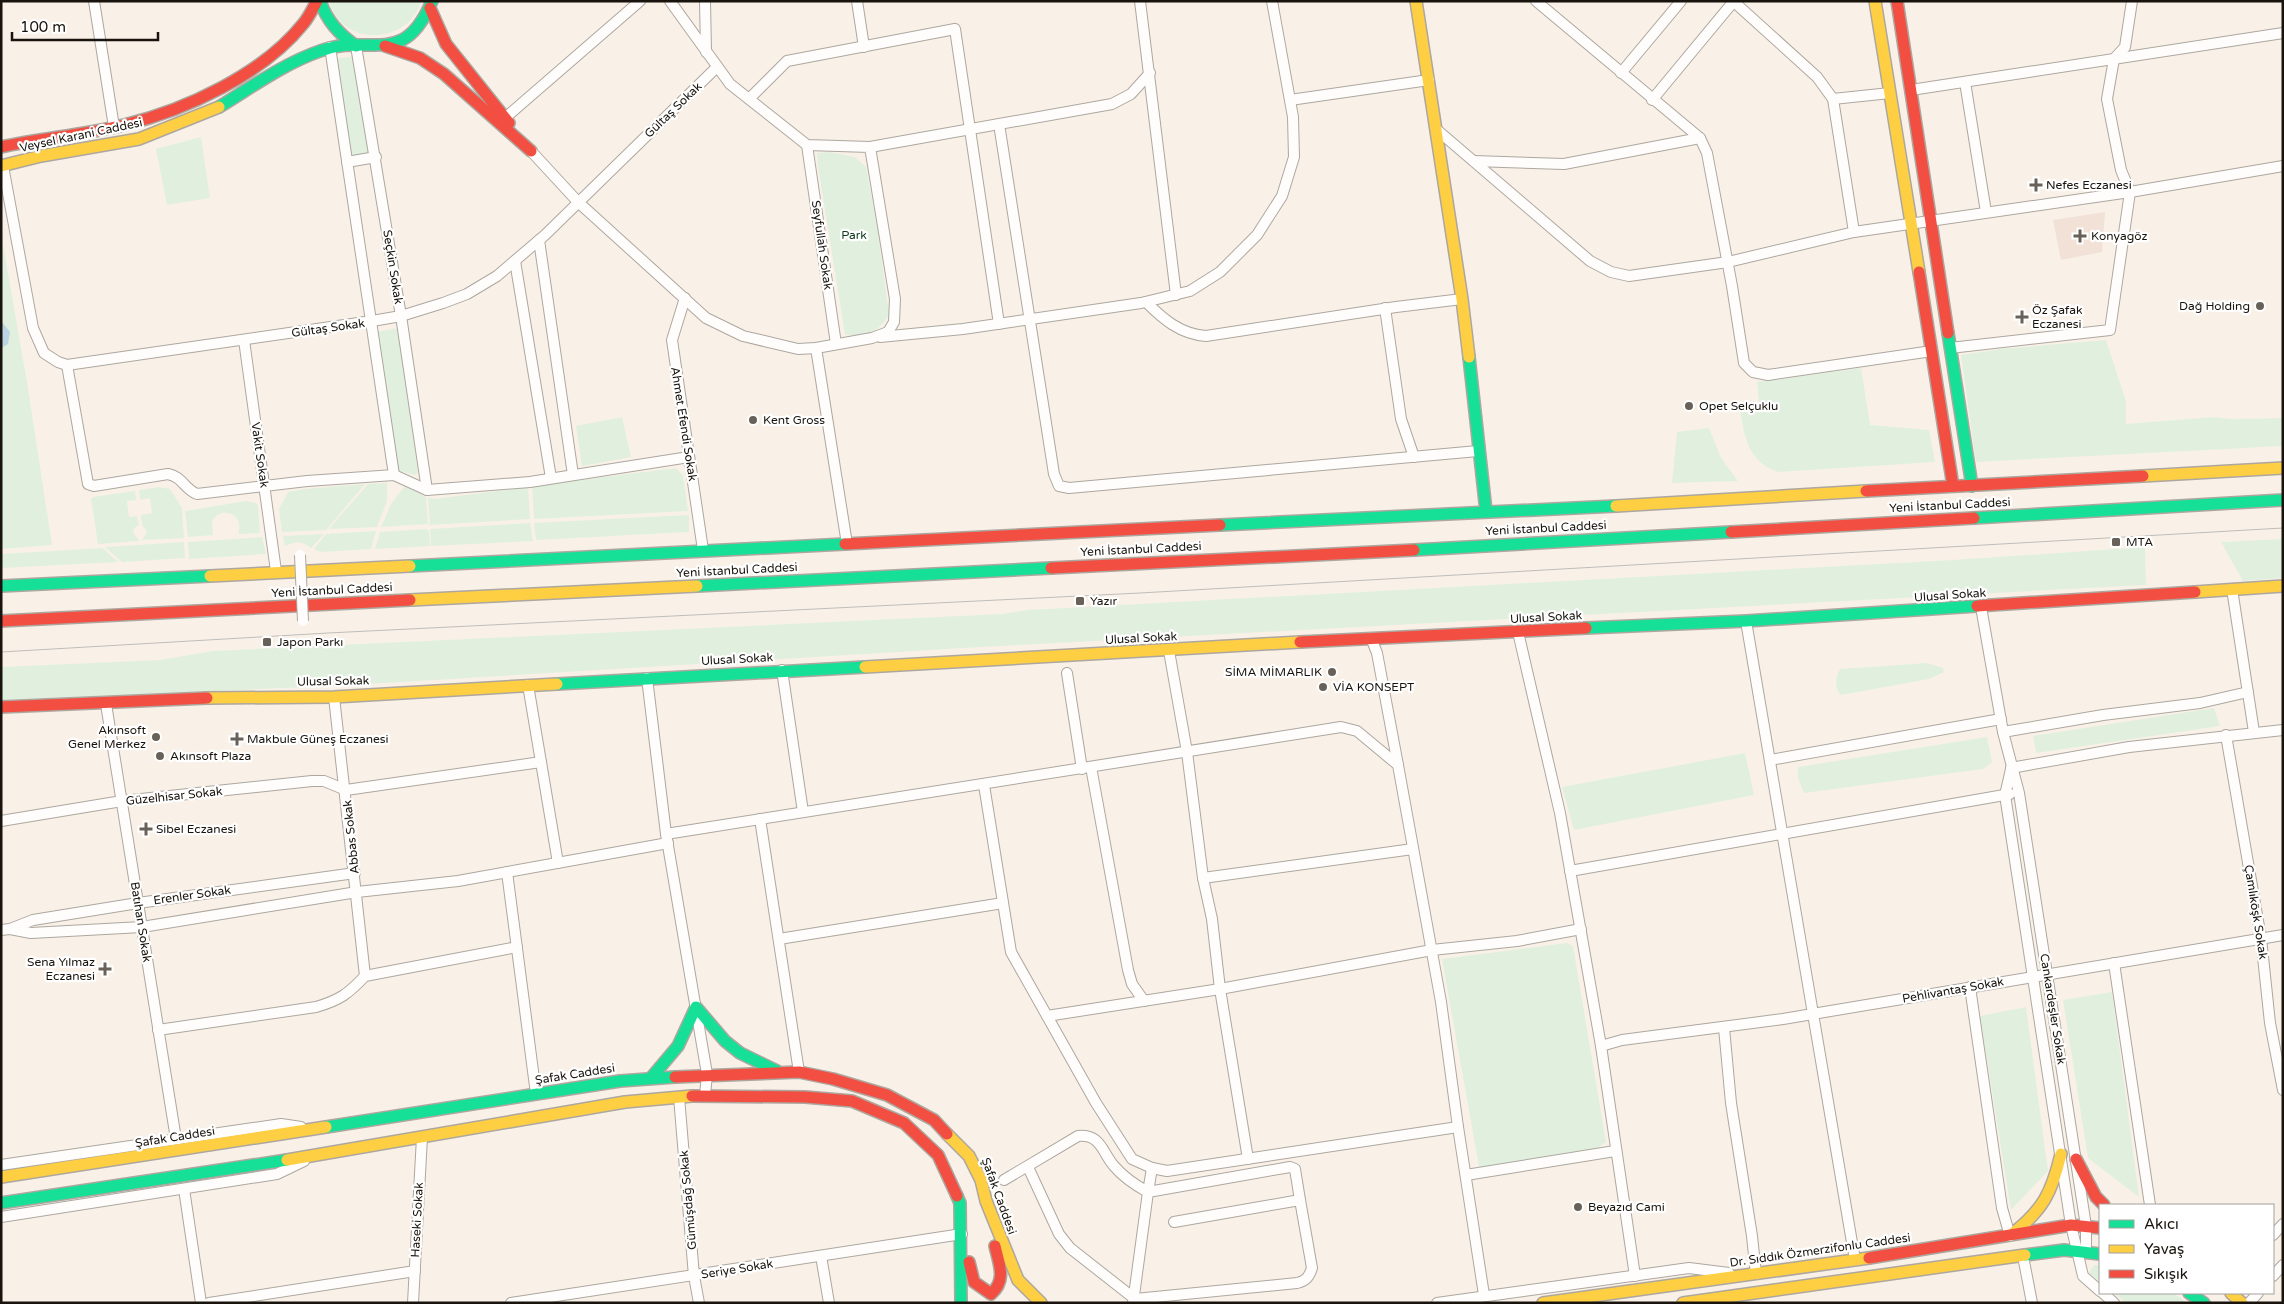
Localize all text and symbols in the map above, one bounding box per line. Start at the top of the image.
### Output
scale bar [12,10,159,42]
text: 100 m [20,18,66,36]
street label: Gültaş Sokak [642,79,705,141]
street label: Veysel Karani Caddesi [18,115,144,155]
place label: Nefes Eczanesi [2046,178,2132,192]
marker: Nefes Eczanesi [2030,179,2042,191]
street label: Seyfullah Sokak [809,199,835,291]
park label: Park [841,228,867,242]
street label: Seçkin Sokak [380,229,406,306]
marker: Konyagöz [2073,229,2087,243]
place label: Konyagöz [2091,229,2148,243]
place label: Dağ Holding [2179,299,2250,313]
marker: Dağ Holding [2254,300,2266,312]
place label: Öz Şafak Eczanesi [2032,303,2083,331]
marker: Öz Şafak Eczanesi [2016,311,2028,323]
street label: Gültaş Sokak [290,316,366,340]
street label: Ahmet Efendi Sokak [668,366,700,483]
place label: Opet Selçuklu [1699,399,1778,413]
marker: Opet Selçuklu [1683,400,1695,412]
place label: Kent Gross [763,413,825,427]
marker: Kent Gross [747,414,759,426]
street label: Vakit Sokak [248,421,272,489]
street label: Yeni İstanbul Caddesi [1889,495,2011,515]
street label: Yeni İstanbul Caddesi [1485,518,1607,538]
place label: MTA [2126,535,2153,549]
marker: MTA [2110,536,2122,548]
street label: Yeni İstanbul Caddesi [1080,539,1202,559]
street label: Yeni İstanbul Caddesi [676,560,798,580]
street label: Yeni İstanbul Caddesi [271,580,393,600]
street label: Ulusal Sokak [1913,585,1987,605]
place label: Yazır [1090,594,1117,608]
marker: Yazır [1074,595,1086,607]
street label: Ulusal Sokak [1510,608,1583,626]
street label: Ulusal Sokak [1105,629,1178,647]
place label: Japon Parkı [277,635,343,649]
marker: Japon Parkı [261,636,273,648]
street label: Ulusal Sokak [701,650,774,668]
place label: SİMA MİMARLIK [1225,665,1322,679]
marker: SİMA MİMARLIK [1326,666,1338,678]
street label: Ulusal Sokak [297,673,370,689]
place label: VİA KONSEPT [1333,680,1415,694]
marker: VİA KONSEPT [1317,681,1329,693]
place label: Akınsoft Genel Merkez [68,723,146,751]
marker: Akınsoft Genel Merkez [150,731,162,743]
place label: Makbule Güneş Eczanesi [247,732,388,746]
marker: Makbule Güneş Eczanesi [231,733,243,745]
place label: Akınsoft Plaza [170,749,251,763]
marker: Akınsoft Plaza [154,750,166,762]
street label: Güzelhisar Sokak [125,784,223,808]
street label: Abbas Sokak [340,799,362,875]
place label: Sibel Eczanesi [156,822,236,836]
marker: Sibel Eczanesi [140,823,152,835]
street label: Çamlıköşk Sokak [2242,864,2270,961]
street label: Batıhan Sokak [128,881,154,964]
street label: Erenler Sokak [152,883,232,907]
street label: Cankardeşler Sokak [2037,953,2069,1066]
place label: Sena Yılmaz Eczanesi [27,955,95,983]
marker: Sena Yılmaz Eczanesi [99,963,111,975]
street label: Pehlivantaş Sokak [1901,974,2005,1006]
street label: Şafak Caddesi [534,1061,616,1087]
street label: Şafak Caddesi [134,1124,216,1150]
street label: Gümüşdağ Sokak [677,1149,699,1250]
street label: Şafak Caddesi [979,1156,1019,1236]
street label: Haseki Sokak [408,1182,426,1258]
place label: Beyazıd Cami [1588,1200,1665,1214]
marker: Beyazıd Cami [1572,1201,1584,1213]
legend [2099,1204,2274,1294]
text: Akıcı [2144,1215,2179,1233]
street label: Dr. Sıddık Özmerzifonlu Caddesi [1729,1230,1911,1270]
text: Yavaş [2144,1240,2184,1258]
street label: Seriye Sokak [700,1256,774,1282]
text: Sıkışık [2144,1265,2188,1283]

